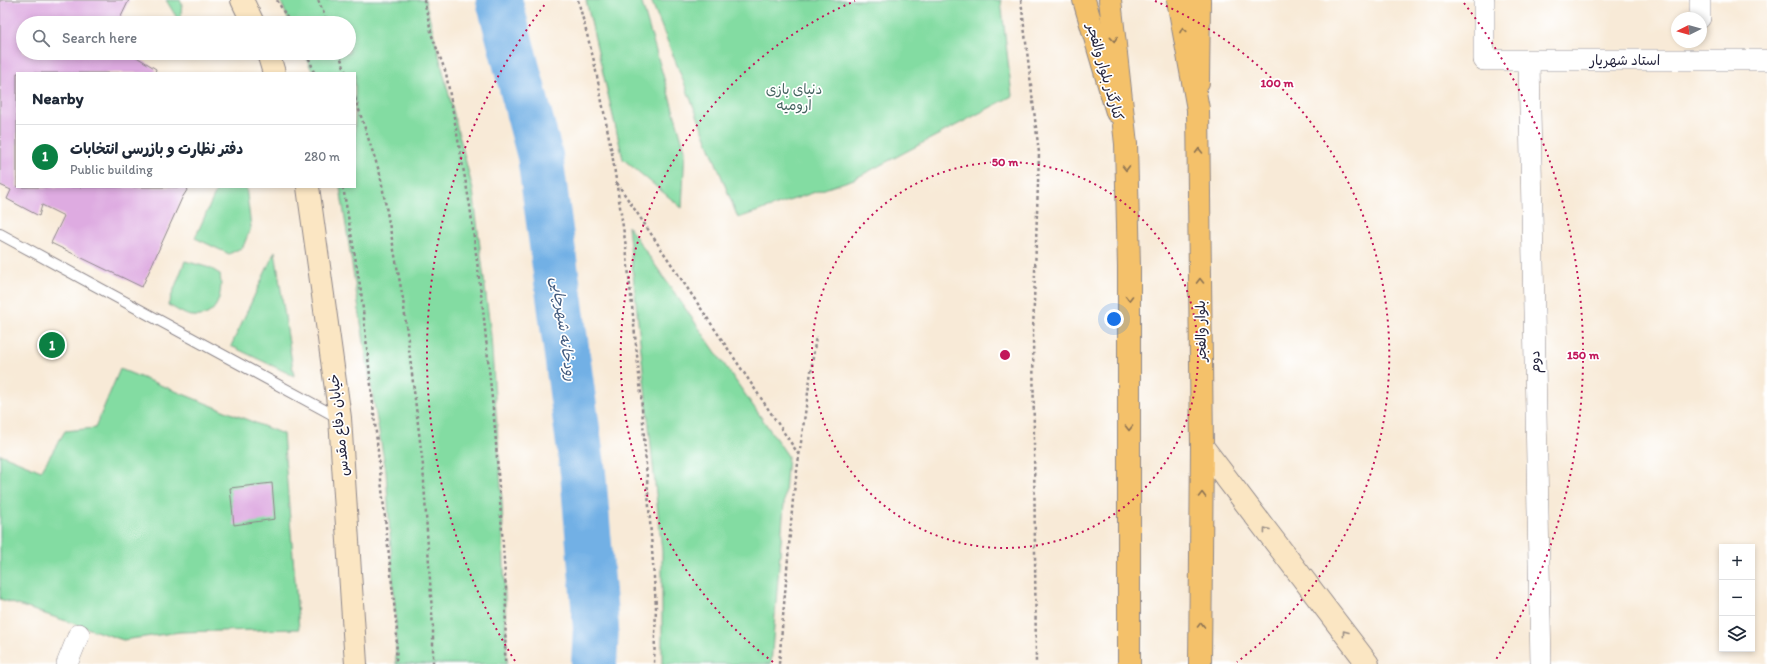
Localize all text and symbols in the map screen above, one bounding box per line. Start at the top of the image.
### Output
north arrow [1671,12,1707,48]
search box [16,16,356,60]
street label: کنارگذر بلوار والفجر [1083,20,1127,123]
icon: search [30,27,52,49]
one-way arrow [1180,27,1188,33]
text: Search here [62,29,137,47]
one-way arrow [1110,36,1119,42]
street label: استاد شهریار [1589,52,1660,69]
text: 100 m [1260,76,1294,90]
park label: دنیای بازی ارومیه [766,81,822,114]
text: Nearby [32,88,84,108]
text: دفتر نظارت و بازرسی انتخابات [70,140,243,158]
one-way arrow [1195,148,1203,154]
text: 1 [42,149,48,164]
text: 280 m [304,149,340,164]
text: 50 m [992,155,1019,169]
text: Public building [70,162,153,177]
one-way arrow [1122,165,1130,171]
water label: رودخانه شهرچایی [547,276,580,383]
one-way arrow [1196,278,1204,284]
one-way arrow [1125,295,1133,301]
street label: بلوار والفجر [1192,300,1210,363]
your location [1104,309,1124,329]
pin: 1 [39,330,65,360]
centre of rings [998,348,1012,362]
text: 150 m [1567,348,1600,362]
street label: دوم [1526,350,1546,374]
street label: خیابان دفاع مقدس [325,373,355,477]
one-way arrow [1125,425,1133,431]
one-way arrow [1198,492,1206,498]
one-way arrow [1263,527,1270,534]
map controls [1719,544,1755,652]
button: + [1719,544,1755,580]
button: − [1719,580,1755,616]
button: layers [1719,616,1755,652]
one-way arrow [1196,622,1205,628]
one-way arrow [1342,630,1349,637]

